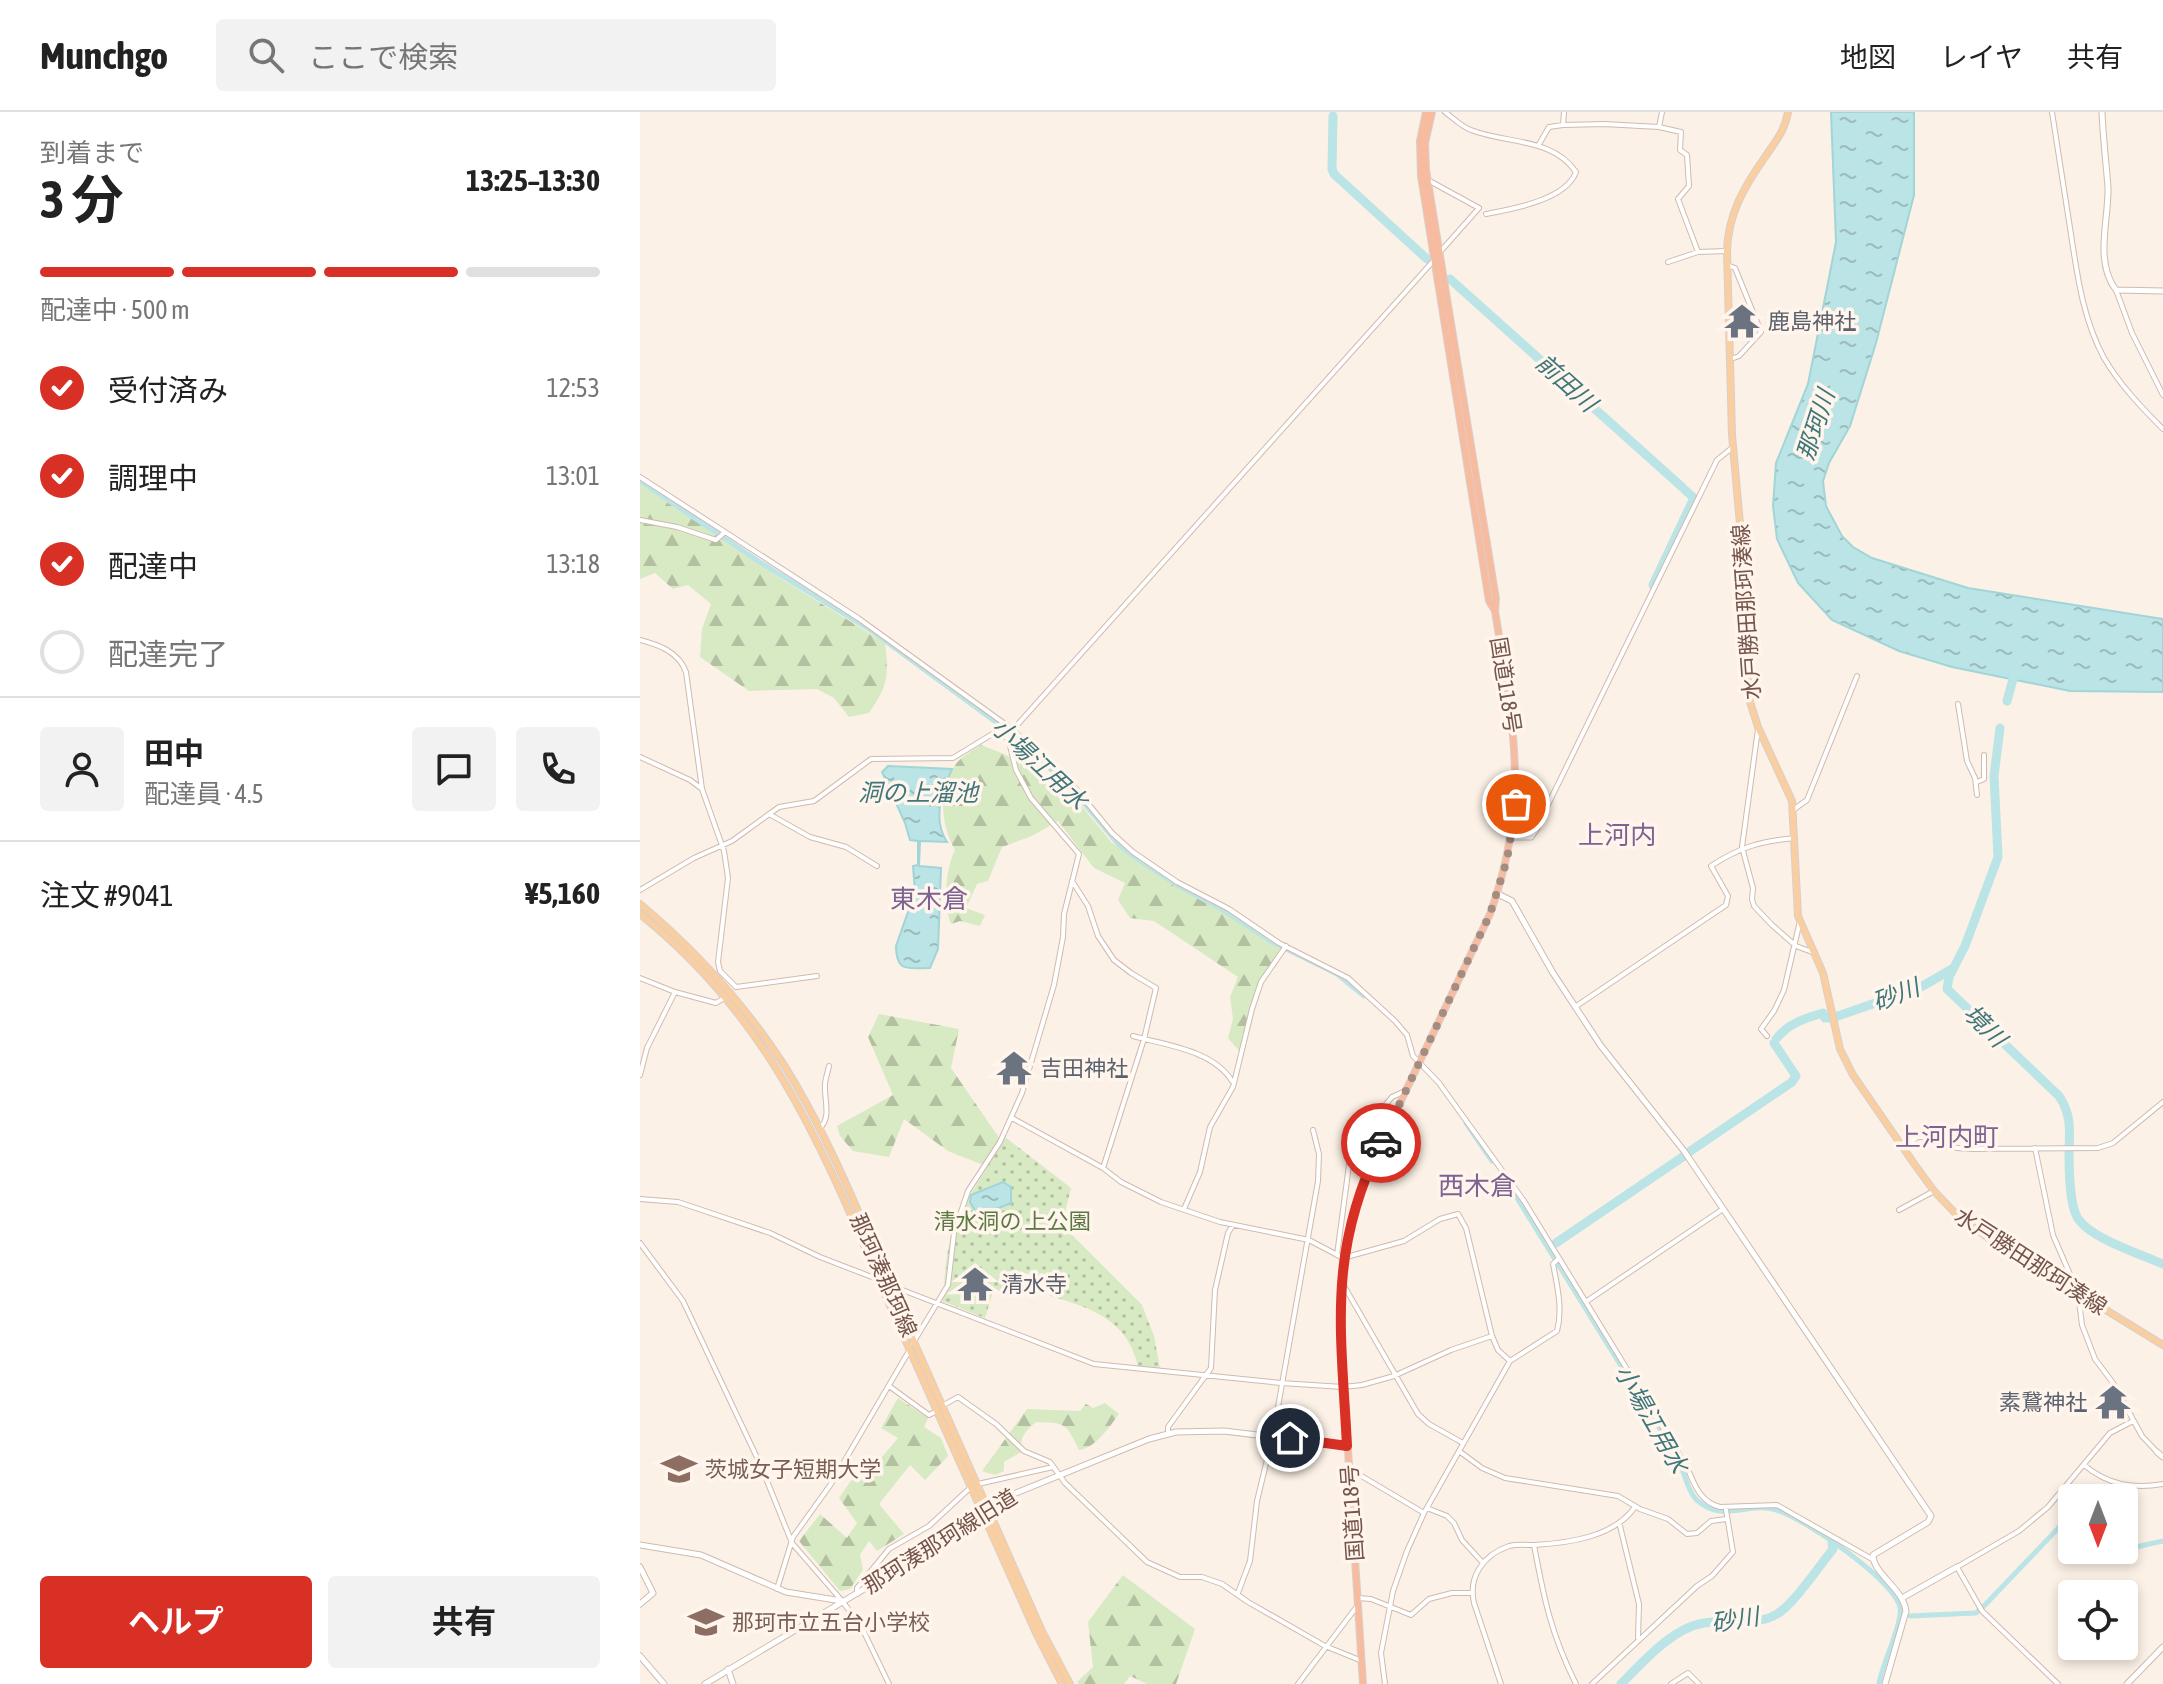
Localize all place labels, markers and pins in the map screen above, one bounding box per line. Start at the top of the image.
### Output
temple icon: 鹿島神社 [1723,302,1761,340]
place label: 鹿島神社 [1768,308,1856,334]
pin [1482,770,1550,838]
temple icon: 吉田神社 [995,1049,1033,1087]
place label: 吉田神社 [1040,1055,1128,1081]
temple icon: 清水寺 [956,1265,994,1303]
place label: 清水寺 [1001,1271,1067,1297]
temple icon: 素鵞神社 [2094,1383,2132,1421]
place label: 素鵞神社 [1999,1389,2087,1415]
pin [1256,1404,1324,1472]
school or university icon: 茨城女子短期大学 [660,1450,698,1488]
place label: 茨城女子短期大学 [705,1456,881,1482]
school or university icon: 那珂市立五台小学校 [687,1603,725,1641]
place label: 那珂市立五台小学校 [732,1609,930,1635]

